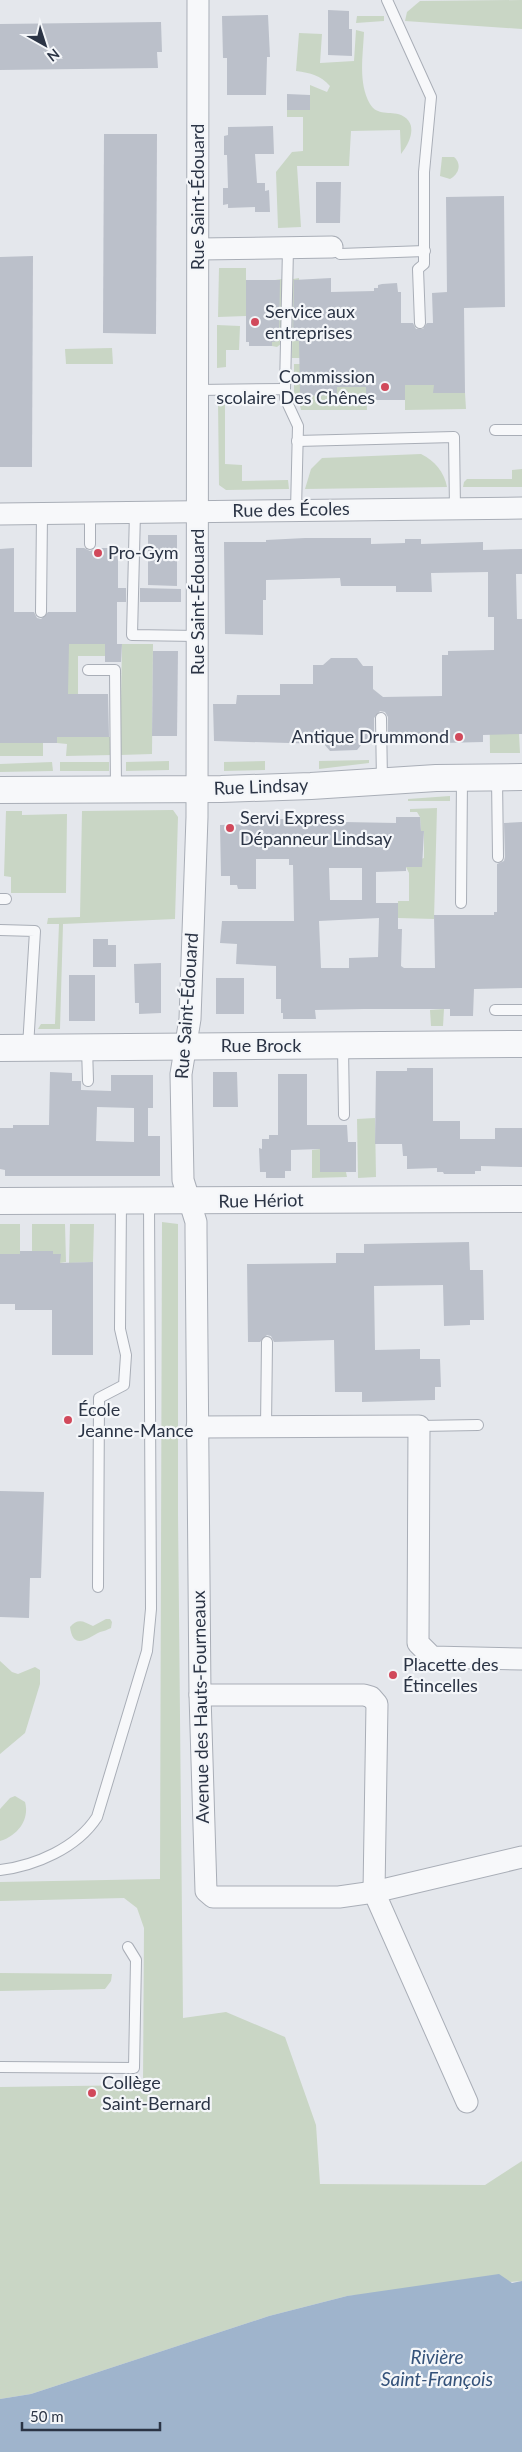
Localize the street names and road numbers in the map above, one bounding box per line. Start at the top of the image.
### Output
street label: Rue Saint-Édouard [186,124,208,270]
street label: Rue des Écoles [232,497,350,521]
street label: Rue Saint-Édouard [186,529,208,675]
street label: Rue Lindsay [213,773,309,799]
street label: Rue Saint-Édouard [170,932,202,1080]
street label: Rue Brock [221,1034,302,1056]
street label: Rue Hériot [218,1188,304,1212]
street label: Avenue des Hauts-Fourneaux [187,1590,213,1824]

